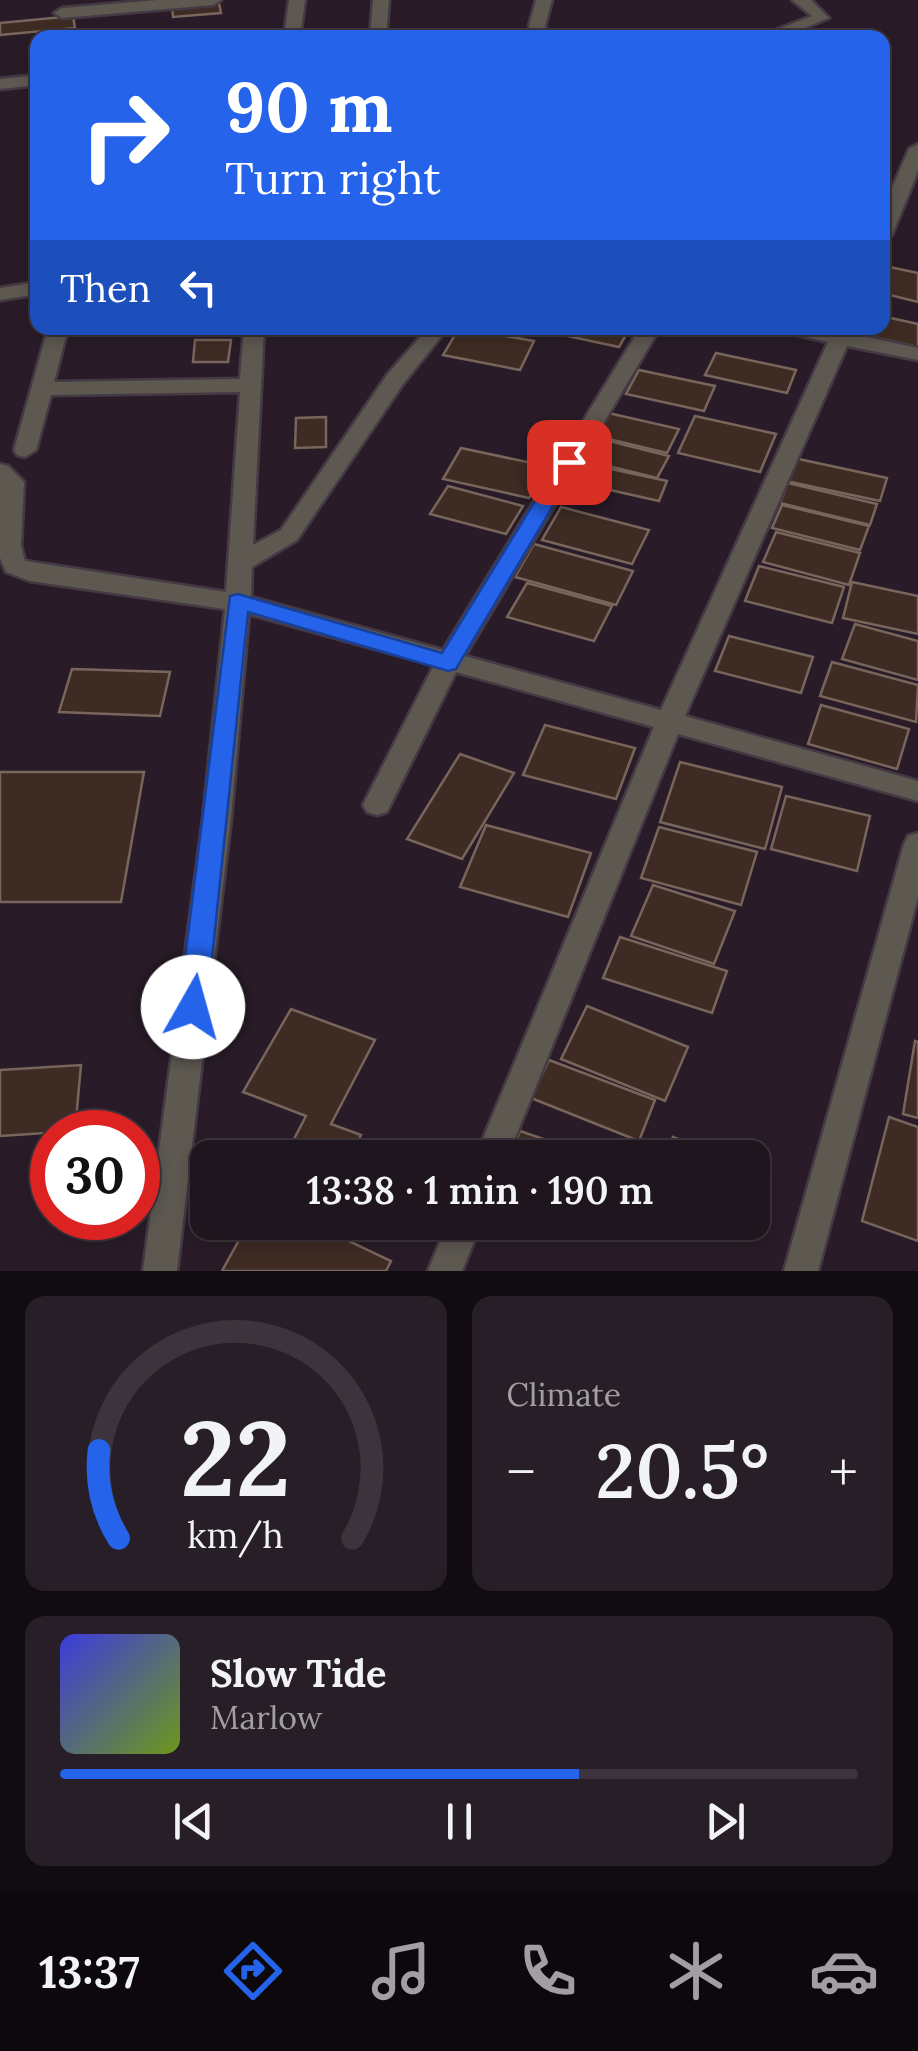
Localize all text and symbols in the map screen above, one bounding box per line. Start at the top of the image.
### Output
text: 90 m [225,62,393,151]
icon: right [60,70,190,200]
text: Turn right [225,149,441,206]
icon: left [171,260,226,315]
text: Then [60,264,151,312]
pin [527,420,612,505]
icon: arrive [542,435,597,490]
position arrow [141,955,245,1059]
speed limit sign: 30 [30,1110,160,1240]
text: 13:38 · 1 min · 190 m [307,1166,653,1214]
text: Climate [507,1374,621,1415]
text: 22 [180,1391,291,1524]
text: 20.5° [595,1423,769,1519]
text: − [507,1437,536,1507]
text: + [829,1437,858,1507]
text: km/h [187,1512,284,1558]
text: Slow Tide [210,1649,387,1697]
text: Marlow [210,1697,322,1738]
icon: previous [166,1794,221,1849]
icon: pause [432,1794,487,1849]
icon: next [698,1794,753,1849]
icon: directions [218,1936,288,2006]
icon: music [366,1936,436,2006]
icon: phone [513,1936,583,2006]
icon: climate [661,1936,731,2006]
icon: car [809,1936,879,2006]
text: 13:37 [39,1943,140,2000]

